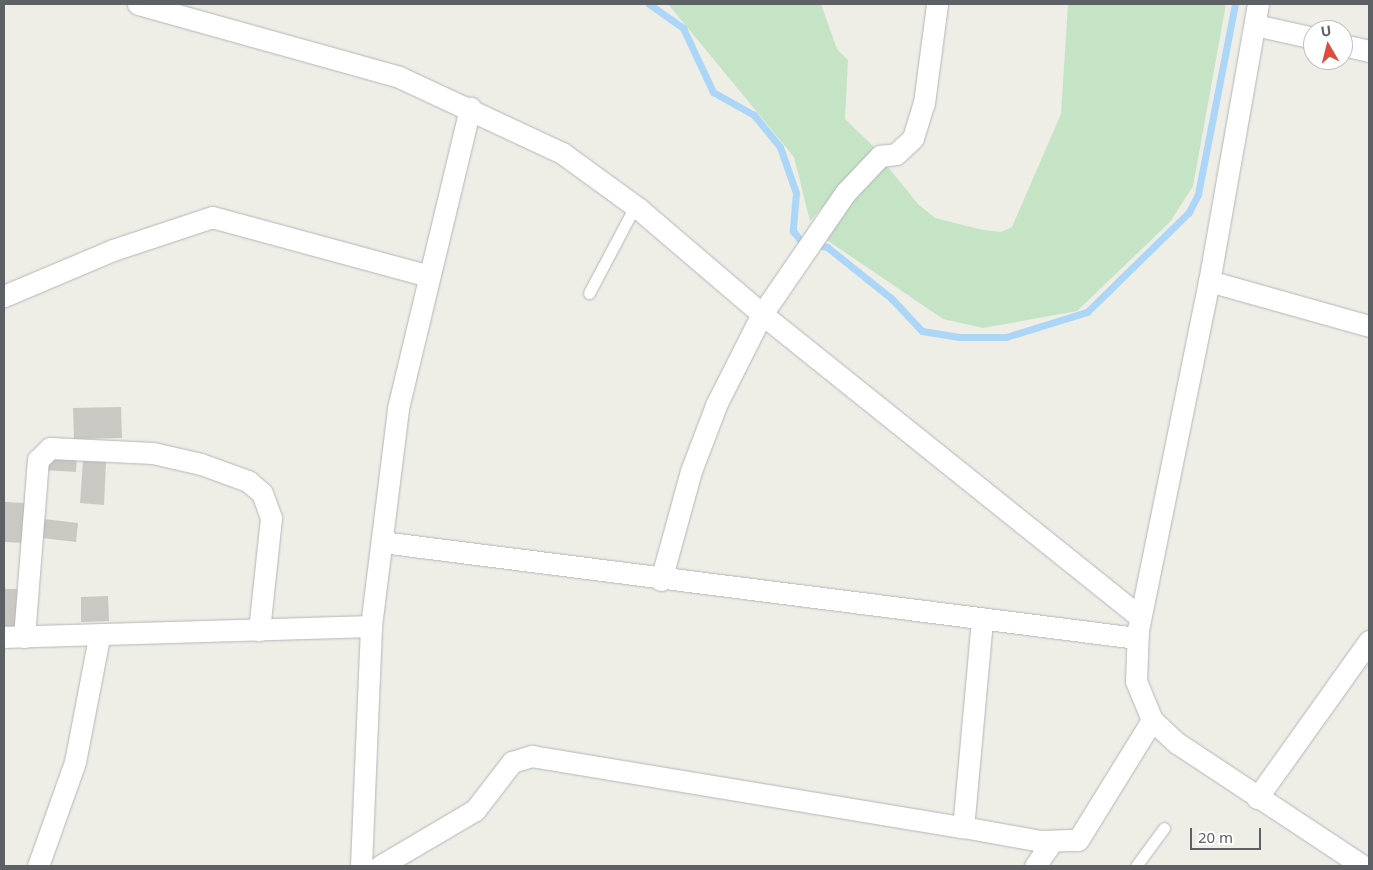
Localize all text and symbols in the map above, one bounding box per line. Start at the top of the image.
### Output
north arrow [1303,20,1353,70]
text: U [1319,20,1333,41]
scale bar [1193,818,1264,850]
text: 20 m [1198,827,1233,847]

